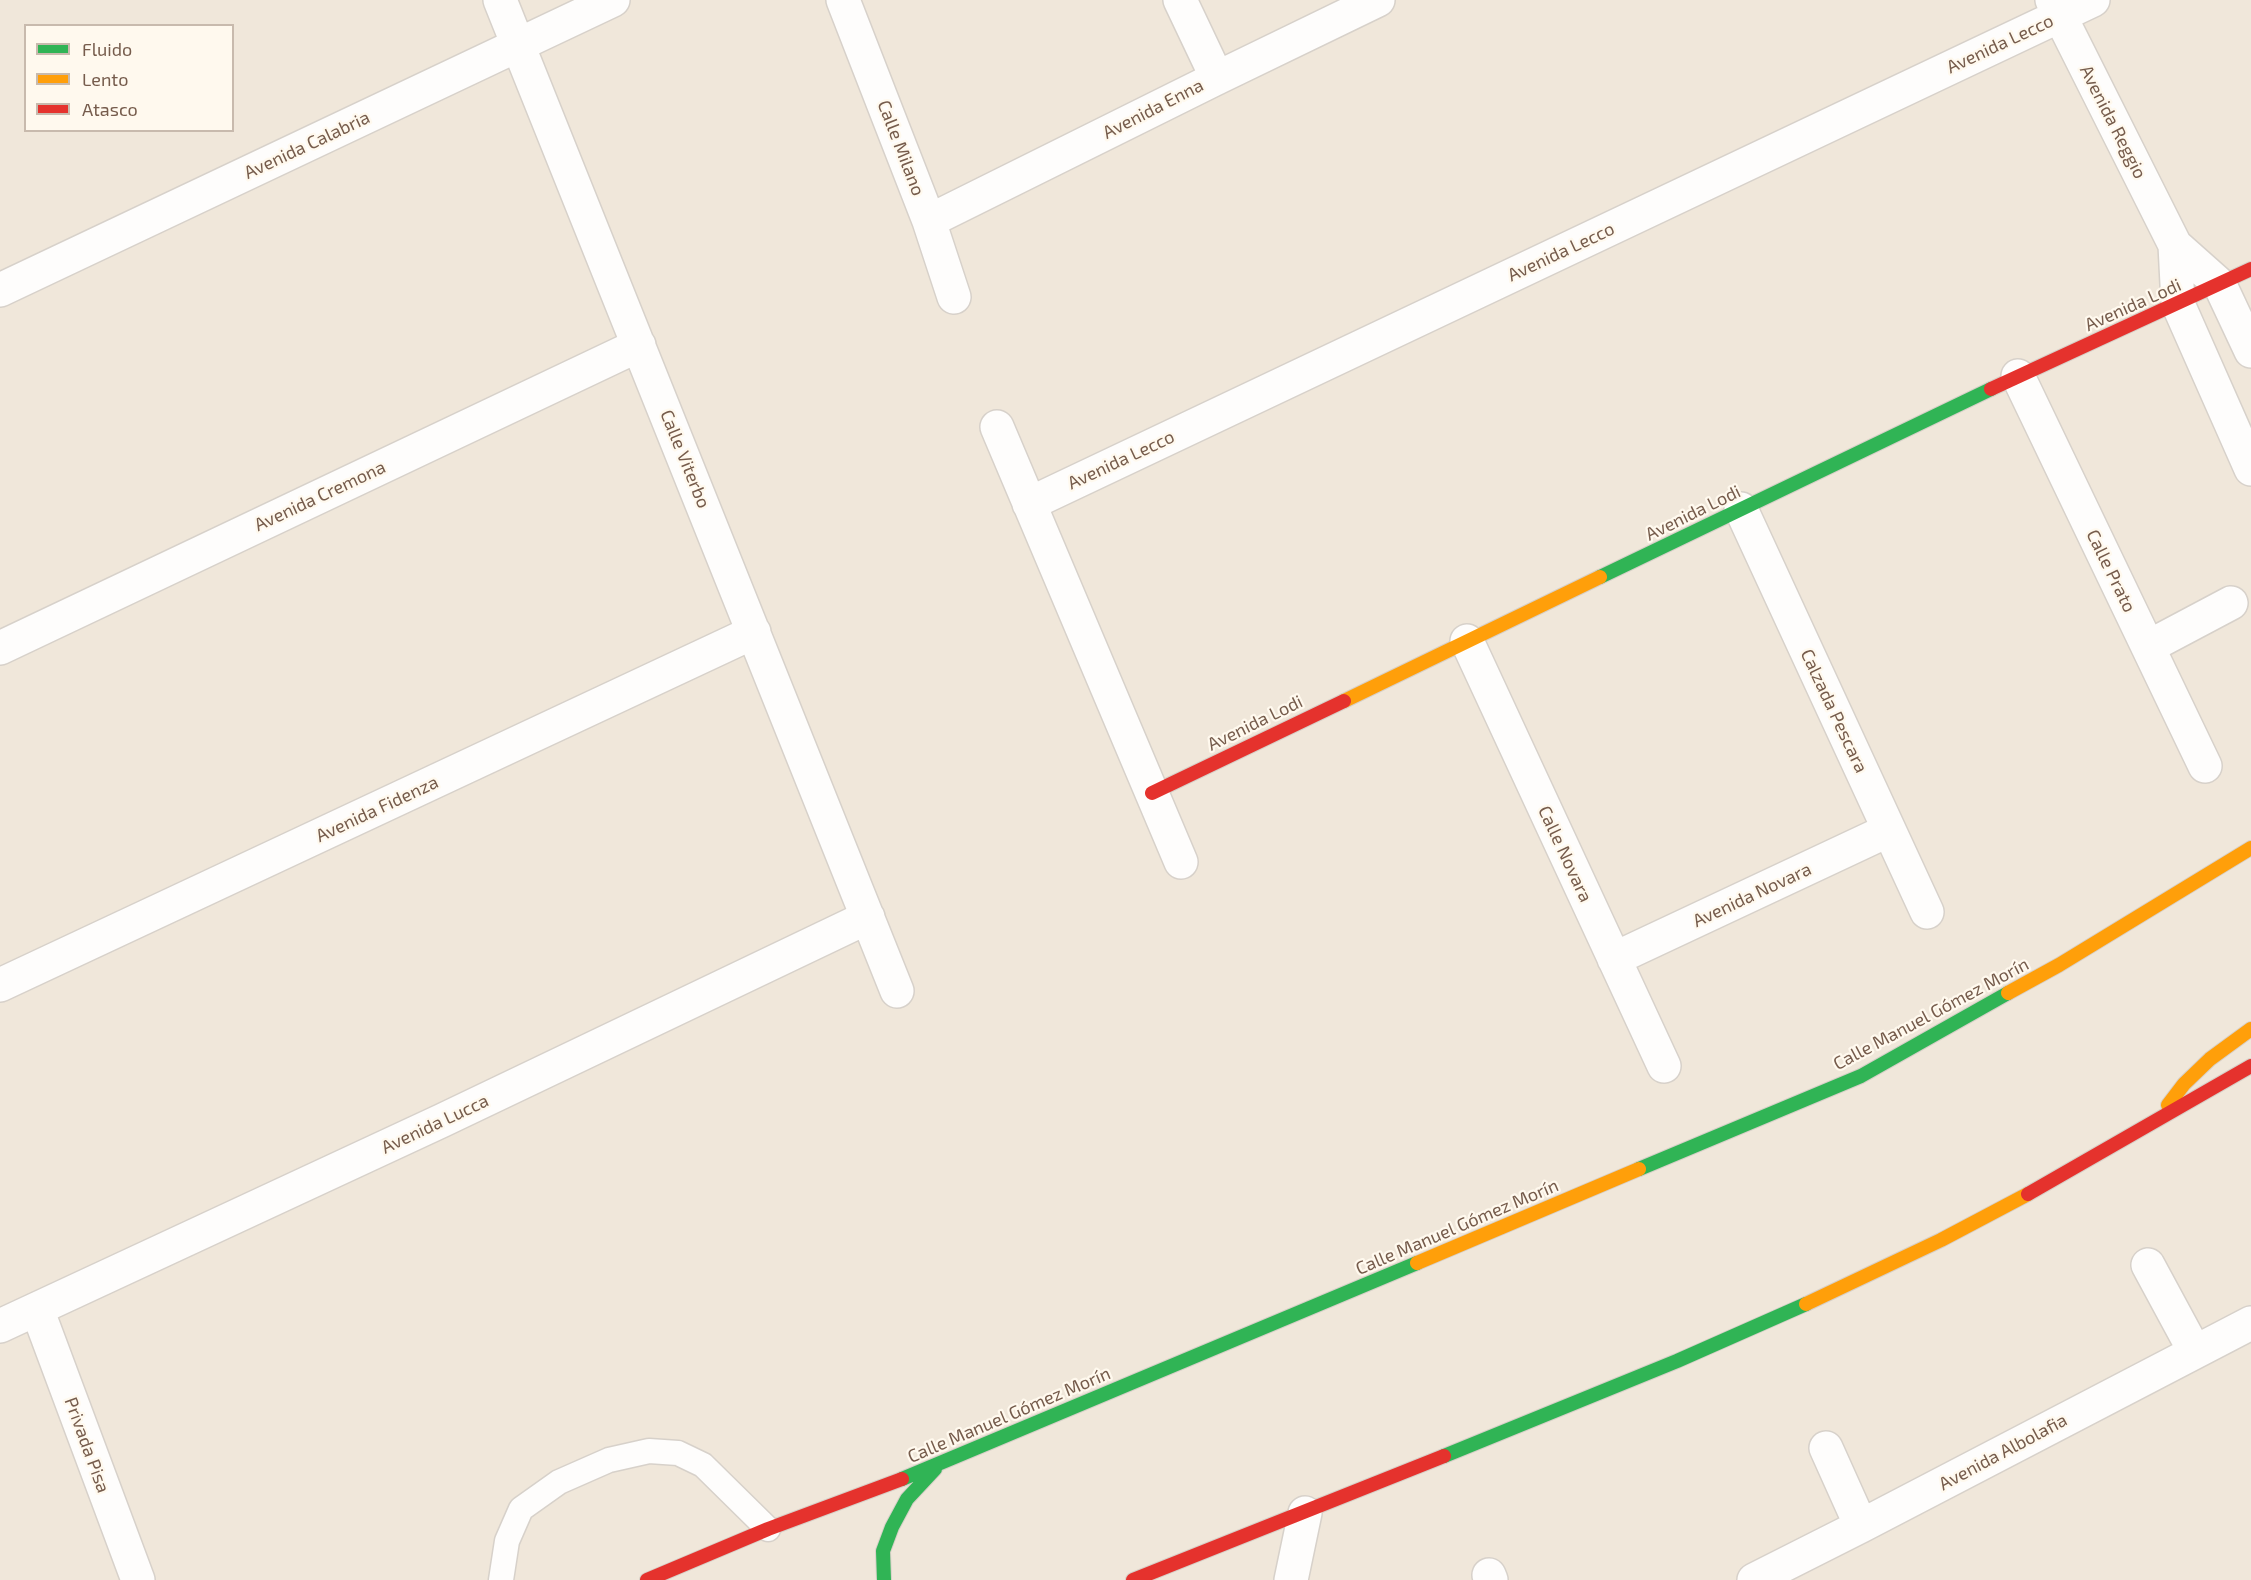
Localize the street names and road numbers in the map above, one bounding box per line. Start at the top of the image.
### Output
street label: Avenida Lecco [1943,10,2057,78]
street label: Avenida Reggio [2075,62,2151,182]
street label: Avenida Enna [1099,74,1207,144]
street label: Calle Milano [873,97,929,199]
street label: Avenida Calabria [241,106,373,184]
street label: Avenida Lecco [1504,218,1618,286]
street label: Avenida Lodi [2081,274,2185,336]
street label: Calle Viterbo [655,407,715,511]
street label: Avenida Lecco [1064,426,1178,494]
street label: Avenida Cremona [251,456,389,536]
street label: Avenida Lodi [1642,481,1744,545]
street label: Calle Prato [2082,526,2140,616]
street label: Calzada Pescara [1796,646,1872,776]
street label: Avenida Lodi [1204,691,1306,755]
street label: Avenida Fidenza [312,771,442,847]
street label: Calle Novara [1533,802,1597,906]
street label: Avenida Novara [1689,858,1815,932]
street label: Calle Manuel Gómez Morín [1830,953,2032,1075]
street label: Avenida Lucca [378,1090,492,1158]
street label: Calle Manuel Gómez Morín [1352,1174,1562,1280]
street label: Calle Manuel Gómez Morín [904,1362,1114,1468]
street label: Privada Pisa [60,1394,114,1496]
street label: Avenida Albolafia [1935,1409,2071,1495]

